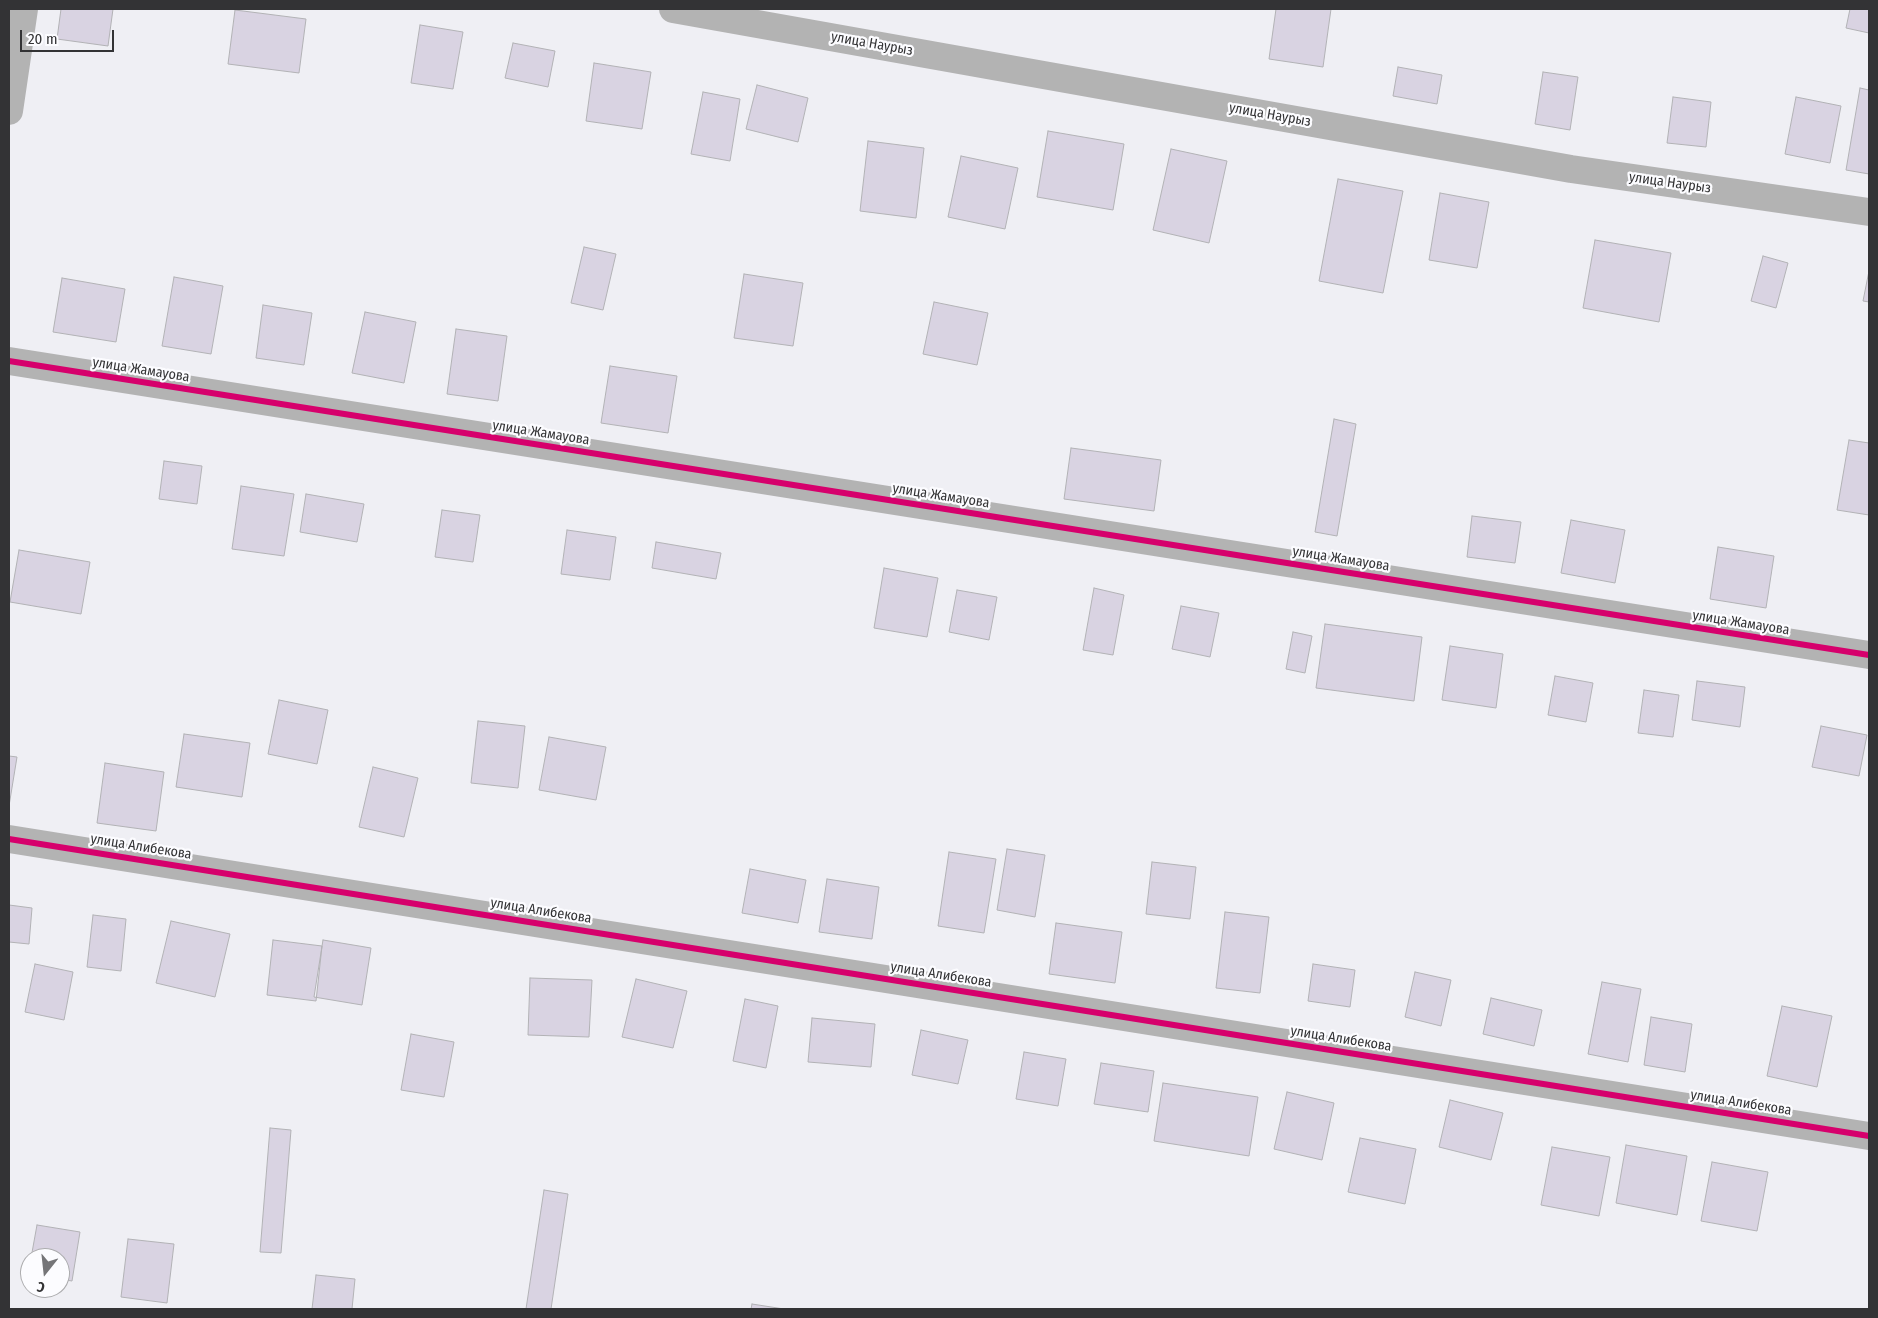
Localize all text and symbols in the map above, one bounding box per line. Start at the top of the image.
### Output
scale bar [22,20,116,52]
street label: улица Наурыз [830,29,914,59]
text: 20 m [28,30,58,48]
street label: улица Наурыз [1228,100,1312,130]
street label: улица Наурыз [1628,169,1712,197]
street label: улица Жамауова [91,354,191,386]
street label: улица Жамауова [491,417,591,449]
street label: улица Жамауова [891,480,991,512]
street label: улица Жамауова [1291,543,1391,575]
street label: улица Жамауова [1691,607,1791,639]
street label: улица Алибекова [89,831,193,863]
street label: улица Алибекова [489,895,593,927]
street label: улица Алибекова [889,959,993,991]
street label: улица Алибекова [1289,1023,1393,1055]
street label: улица Алибекова [1689,1087,1793,1119]
north arrow [20,1248,70,1298]
text: С [35,1278,47,1296]

